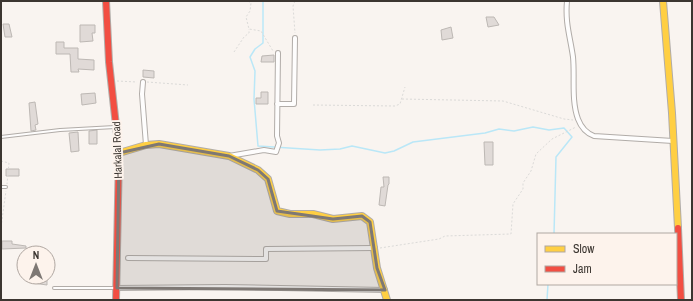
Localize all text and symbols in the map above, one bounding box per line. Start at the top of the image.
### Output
street label: Harkalal Road [109,121,125,179]
legend [537,233,677,285]
text: Slow [573,241,595,257]
north arrow [16,245,56,285]
text: N [33,248,39,262]
text: Jam [573,261,592,277]

